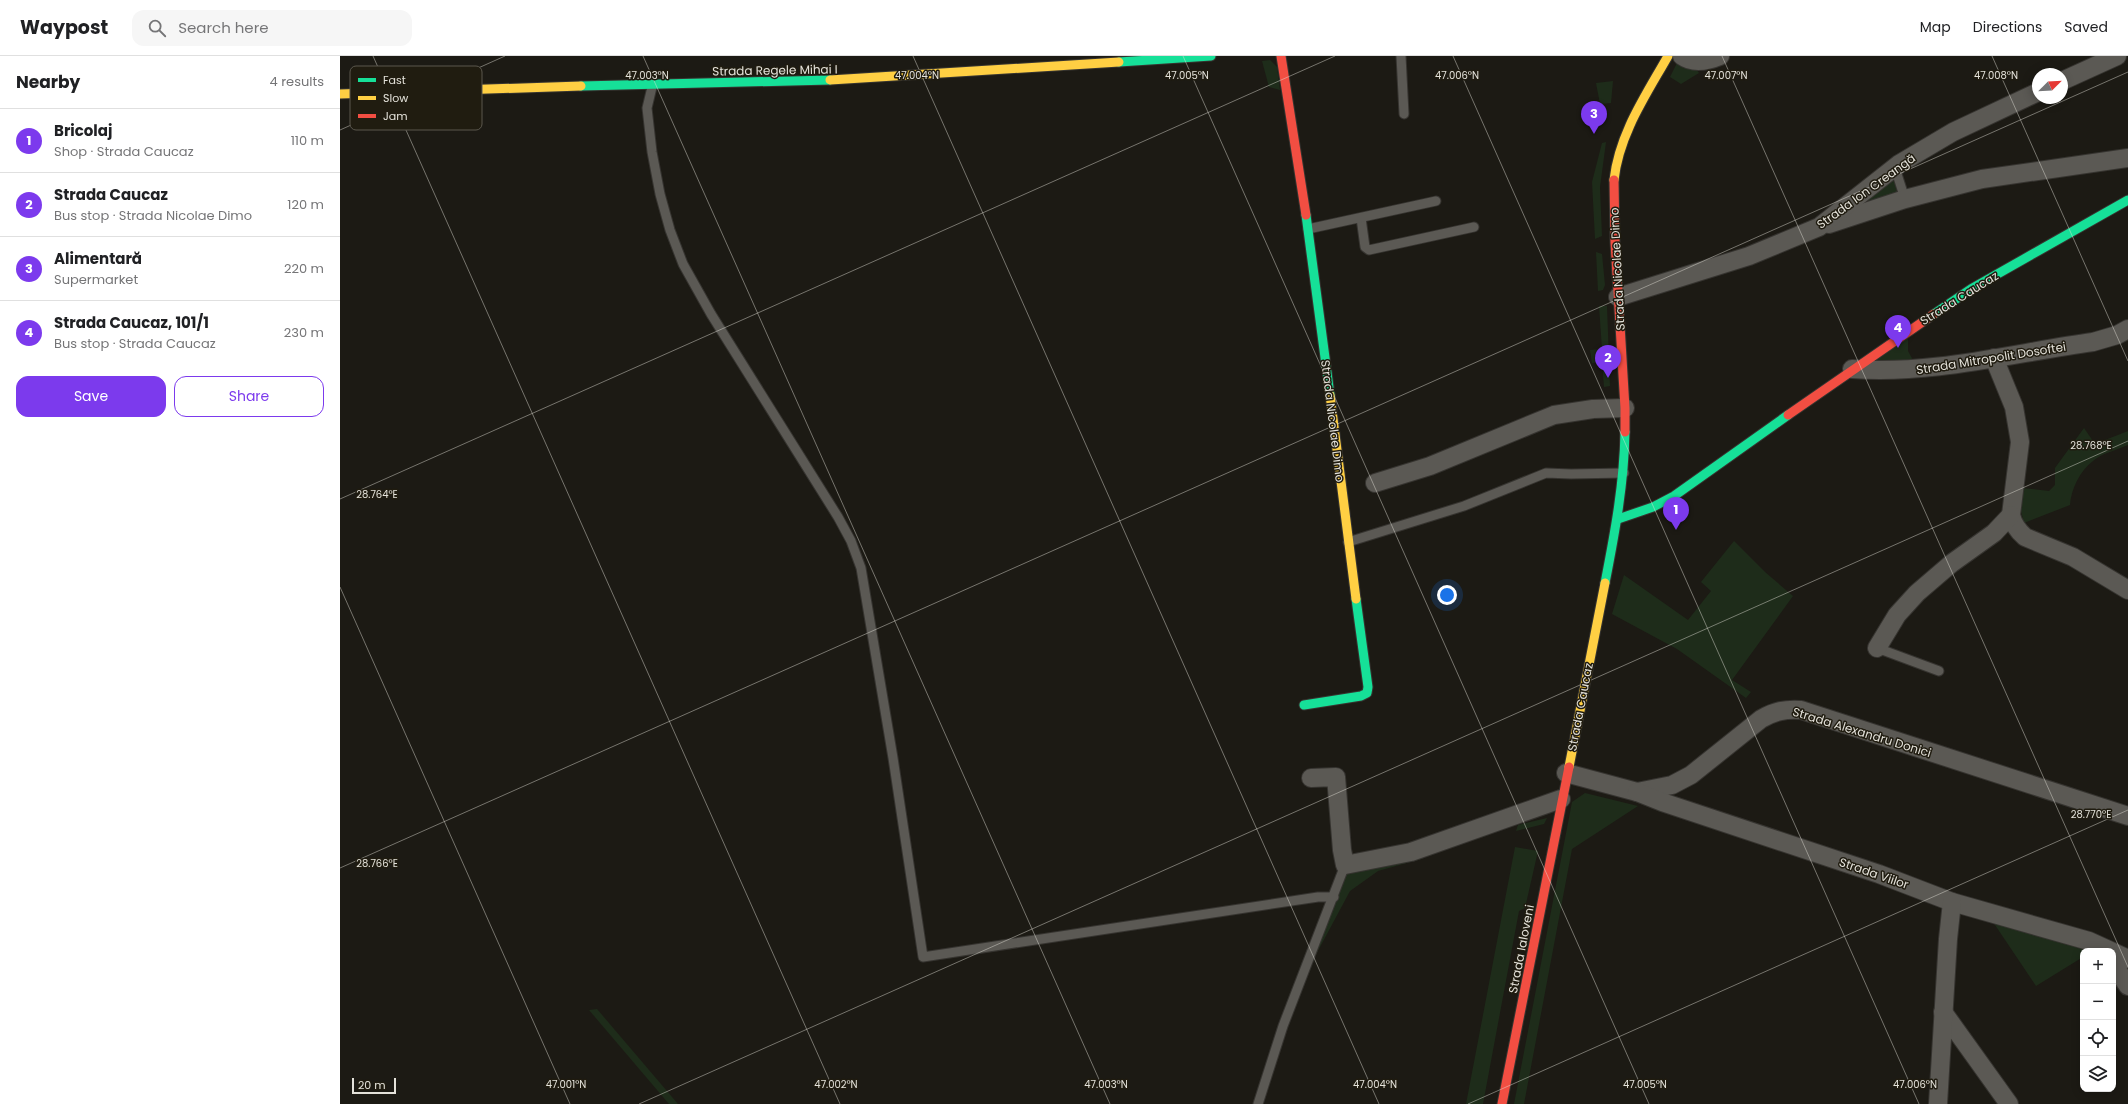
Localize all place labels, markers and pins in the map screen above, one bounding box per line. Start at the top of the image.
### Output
pin: 3 [1581,101,1607,134]
pin: 4 [1885,315,1911,348]
pin: 2 [1595,345,1621,378]
pin: 1 [1663,497,1689,530]

